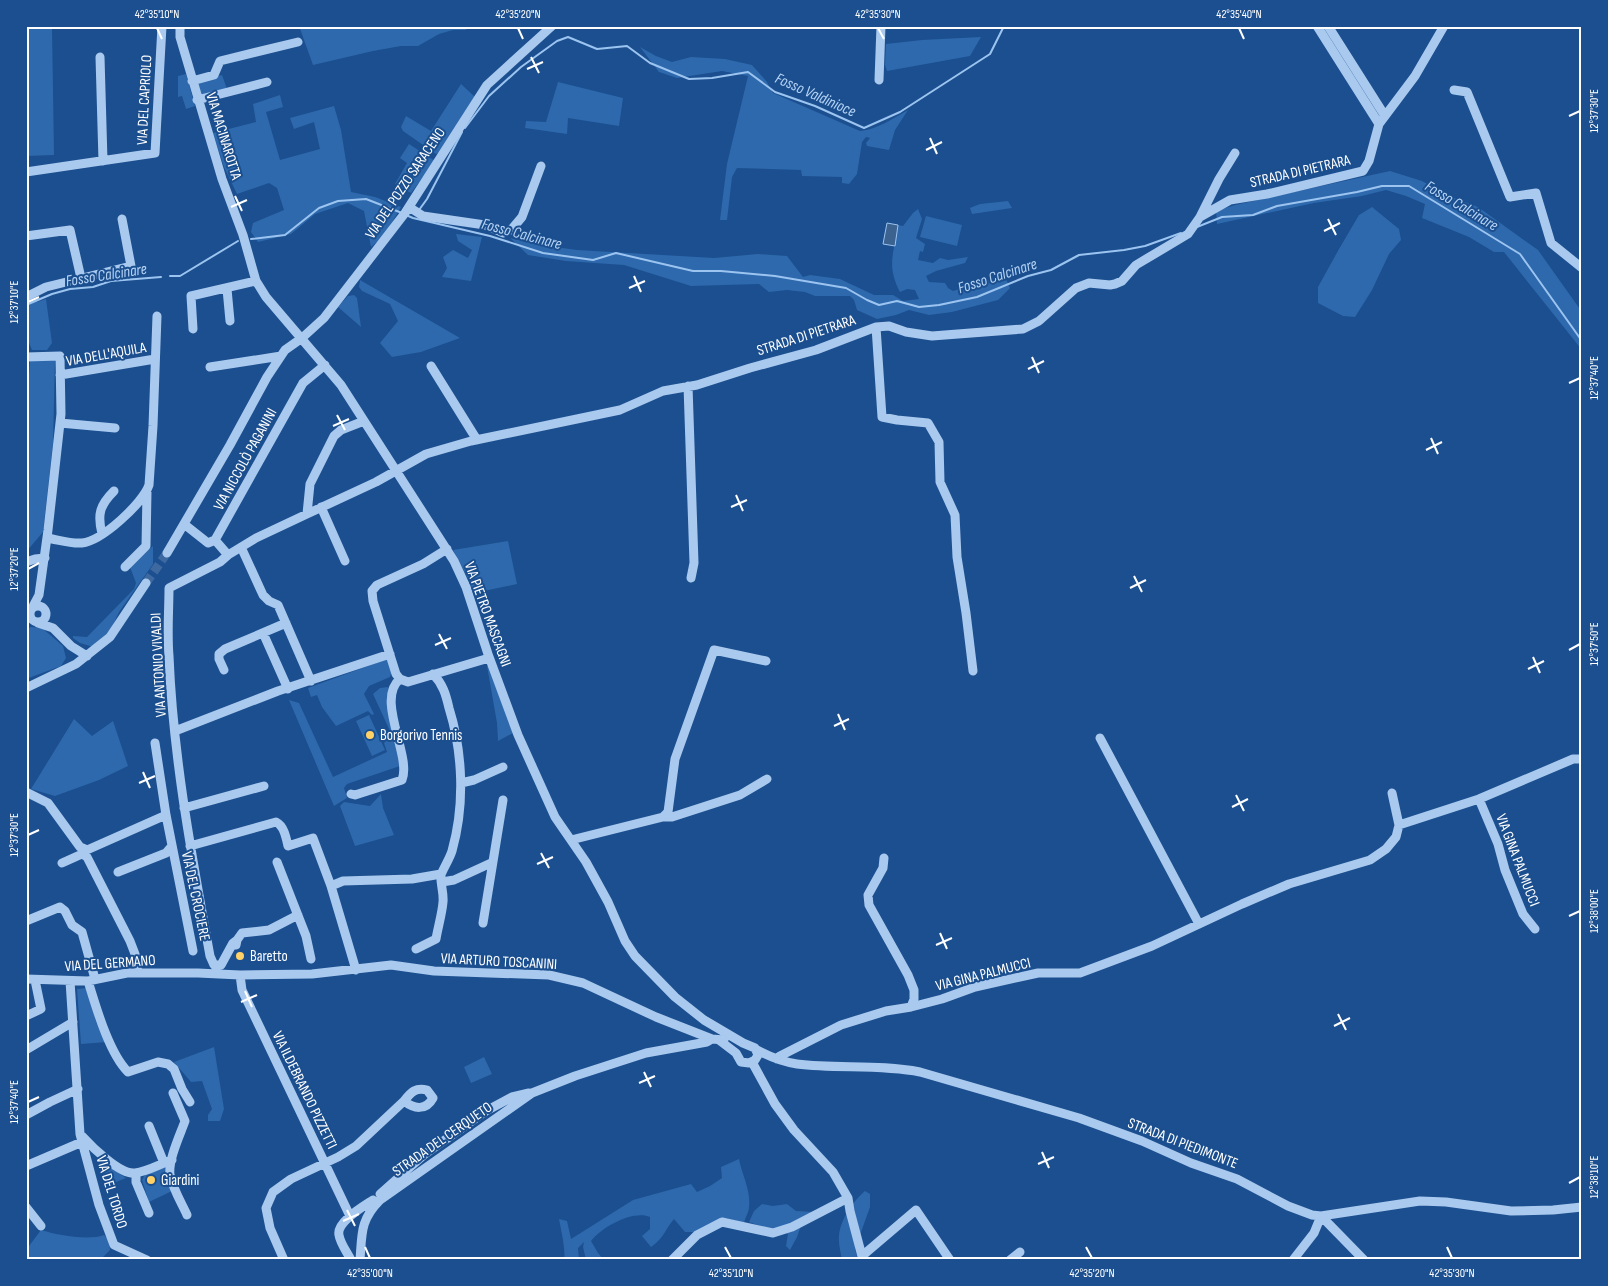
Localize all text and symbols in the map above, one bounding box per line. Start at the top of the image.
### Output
text: 42°35'10"N [135,7,179,22]
text: 42°35'20"N [495,7,541,22]
text: 42°35'30"N [855,7,901,22]
text: 42°35'40"N [1216,7,1262,22]
street label: VIA DEL CAPRIOLO [133,55,156,146]
water label: Fosso Valdinioce [772,69,859,122]
text: 12°37'30"E [1587,89,1602,133]
street label: VIA MACINAROTTA [201,90,246,183]
street label: VIA DEL POZZO SARACENO [361,124,450,243]
street label: STRADA DI PIETRARA [1248,151,1353,192]
water label: Fosso Calcinare [1421,177,1501,236]
water label: Fosso Calcinare [479,215,564,254]
water label: Fosso Calcinare [955,255,1039,298]
water label: Fosso Calcinare [64,260,148,291]
text: 12°37'10"E [7,280,22,323]
street label: STRADA DI PIETRARA [754,310,858,360]
street label: VIA DELL'AQUILA [65,338,148,371]
text: 12°37'40"E [1587,356,1602,400]
street label: VIA NICCOLÒ PAGANINI [210,405,281,514]
text: 12°37'20"E [7,547,22,591]
street label: VIA PIETRO MASCAGNI [460,559,515,669]
street label: VIA ANTONIO VIVALDI [146,612,171,718]
text: 12°37'50"E [1587,622,1602,666]
place label: Borgorivo Tennis [380,726,463,745]
marker: Borgorivo Tennis [364,729,376,741]
street label: VIA GINA PALMUCCI [1491,811,1544,909]
text: 12°37'30"E [7,813,22,857]
street label: VIA DEL CROCIERE [177,850,214,943]
text: 12°38'00"E [1587,889,1602,933]
place label: Baretto [250,947,288,966]
street label: VIA ARTURO TOSCANINI [440,949,558,974]
marker: Baretto [234,950,246,962]
street label: VIA DEL GERMANO [64,951,156,976]
street label: VIA GINA PALMUCCI [934,953,1033,995]
street label: VIA ILDEBRANDO PIZZETTI [268,1028,341,1152]
text: 12°37'40"E [7,1080,22,1124]
street label: STRADA DEL CERQUETO [389,1098,496,1181]
street label: STRADA DI PIEDIMONTE [1125,1114,1241,1173]
street label: VIA DEL TORDO [91,1153,132,1231]
text: 12°38'10"E [1587,1155,1602,1198]
place label: Giardini [161,1171,200,1190]
marker: Giardini [145,1174,157,1186]
text: 42°35'00"N [347,1266,393,1281]
text: 42°35'10"N [709,1266,753,1281]
text: 42°35'20"N [1069,1266,1115,1281]
text: 42°35'30"N [1429,1266,1475,1281]

